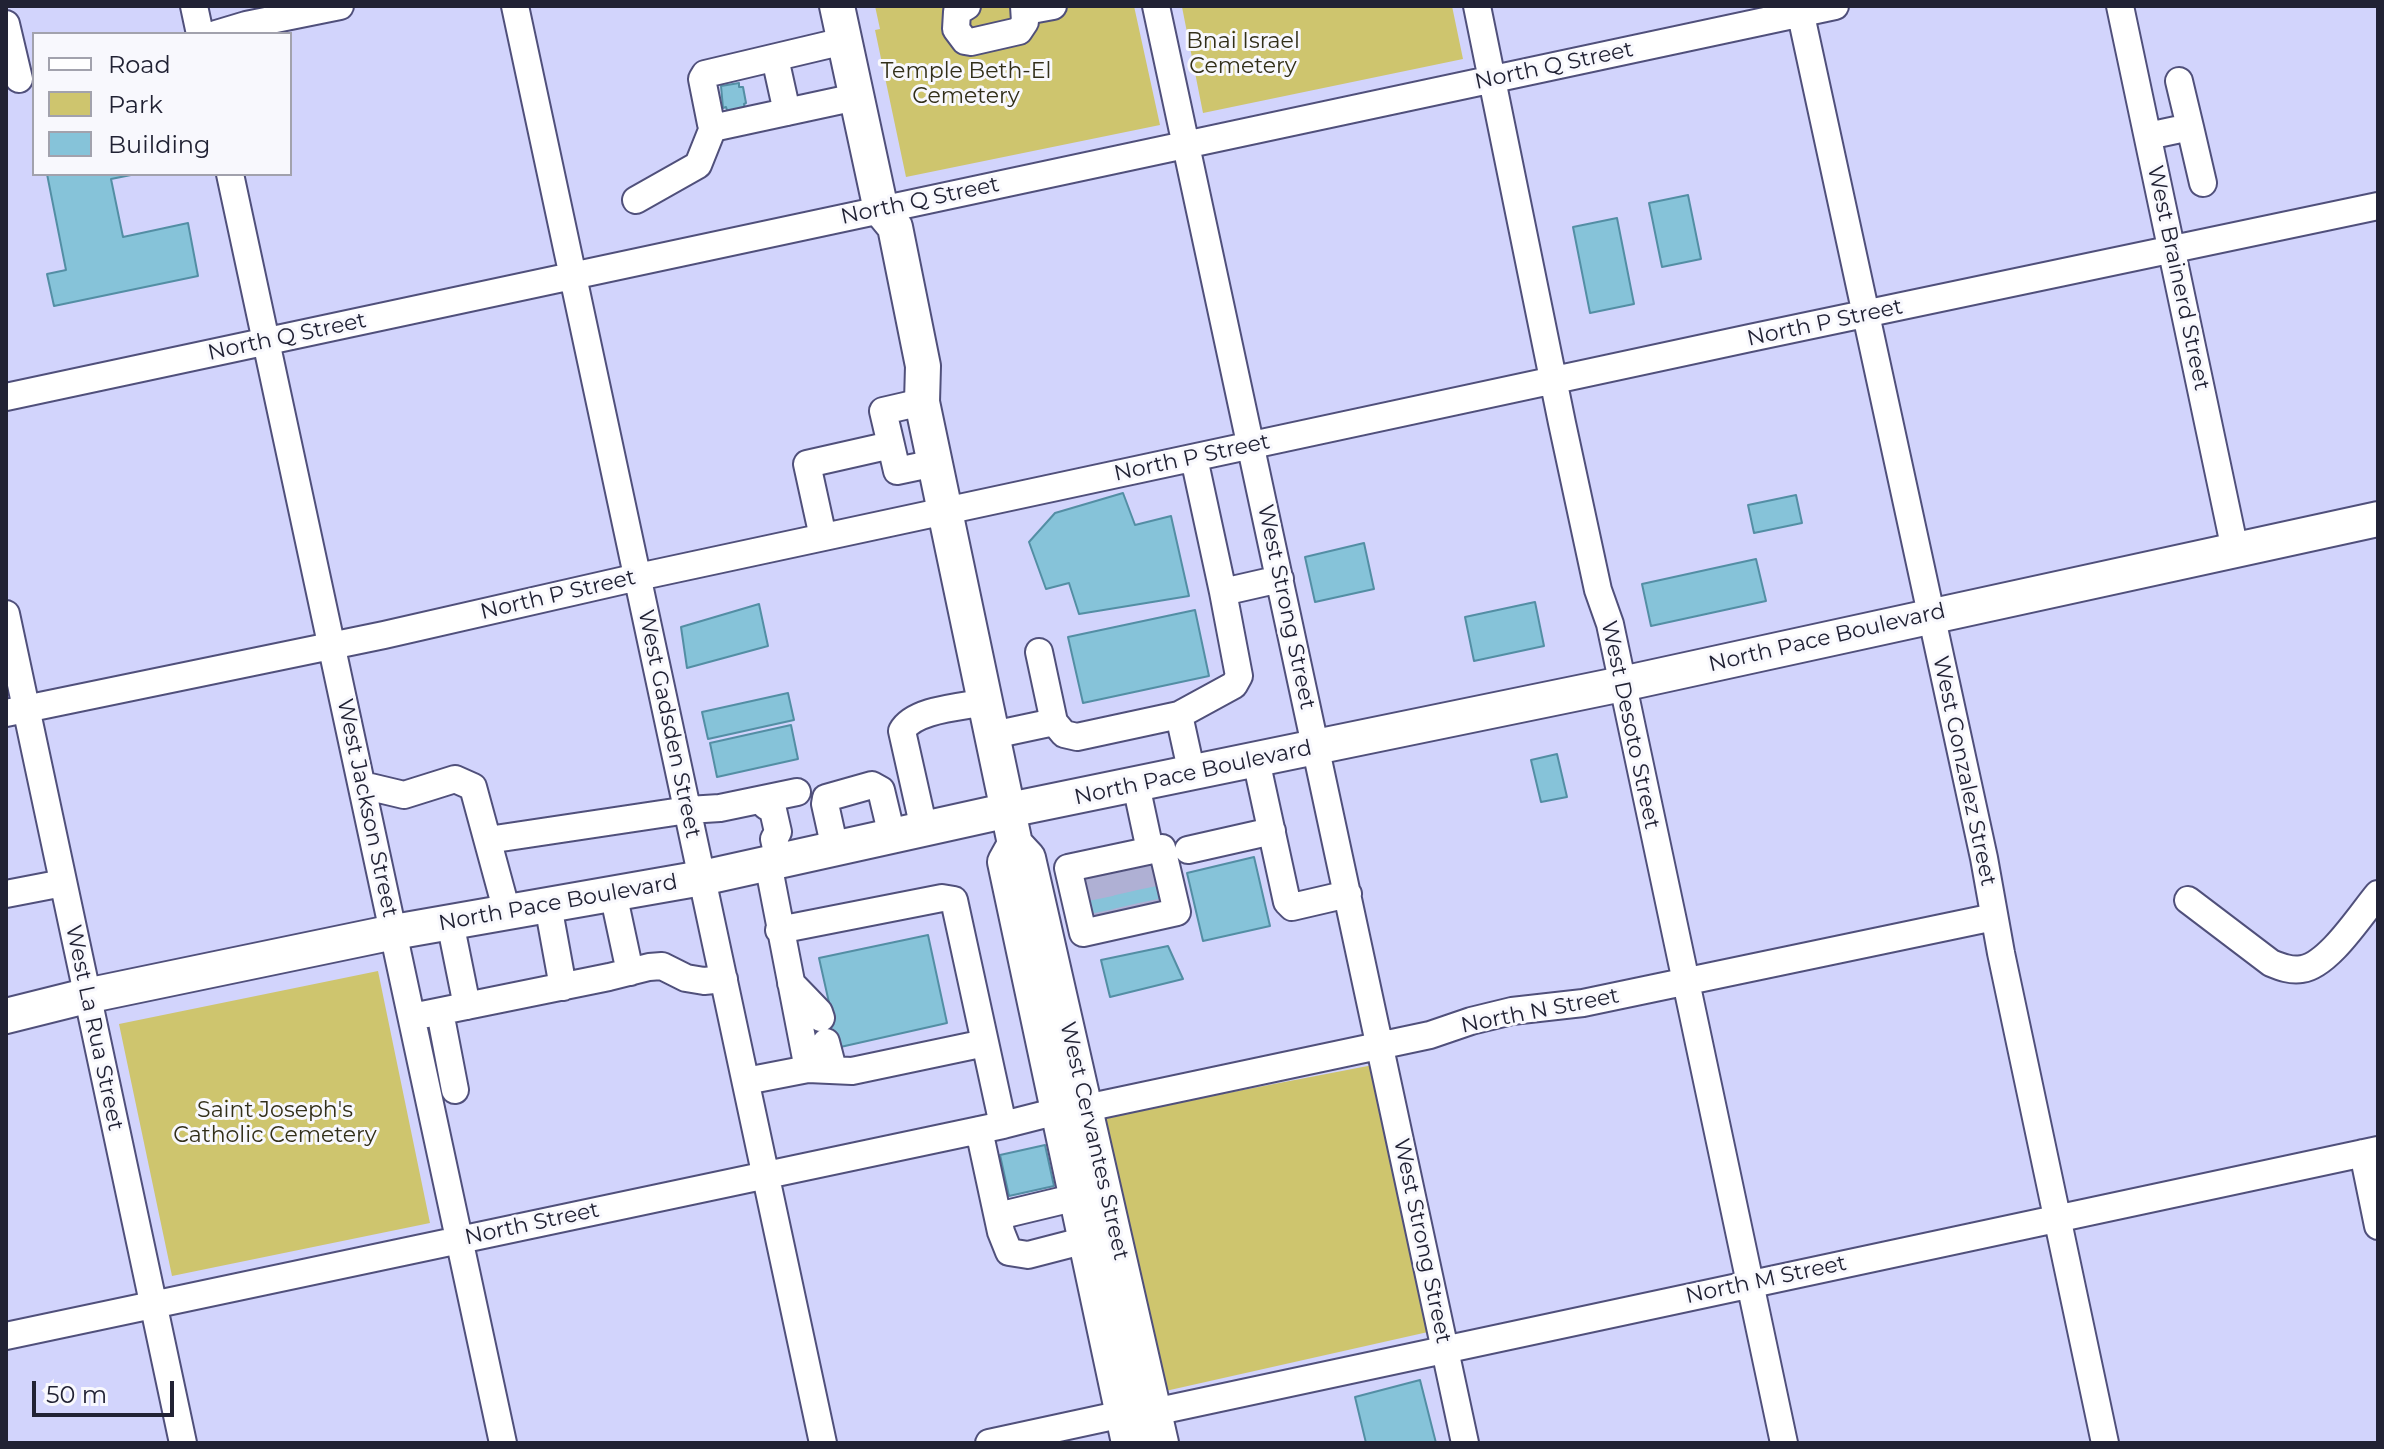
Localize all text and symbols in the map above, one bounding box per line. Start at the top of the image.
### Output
park label: Bnai Israel Cemetery [1186,29,1300,80]
legend [32,32,292,176]
street label: North Q Street [1472,36,1636,96]
text: Road [108,50,171,79]
park label: Temple Beth-El Cemetery [881,59,1051,110]
text: Park [108,90,163,119]
text: Building [108,130,211,159]
street label: West Brainerd Street [2141,163,2215,393]
street label: North Q Street [838,171,1002,231]
street label: North P Street [1745,294,1905,352]
street label: North Q Street [205,307,369,367]
street label: North P Street [1112,429,1272,487]
street label: West Strong Street [1251,502,1321,712]
street label: North P Street [478,564,638,626]
street label: North Pace Boulevard [1706,598,1948,678]
street label: West Gadsden Street [632,607,706,841]
street label: West Desoto Street [1595,618,1665,832]
street label: West Gonzalez Street [1927,654,2001,888]
street label: West Jackson Street [331,696,403,920]
street label: North Pace Boulevard [1072,735,1314,811]
street label: North Pace Boulevard [436,869,680,937]
street label: West La Rua Street [59,923,129,1133]
street label: North N Street [1459,983,1621,1039]
street label: West Cervantes Street [1054,1019,1134,1263]
park label: Saint Joseph's Catholic Cemetery [173,1098,377,1150]
street label: West Strong Street [1387,1136,1457,1346]
street label: North Street [462,1197,602,1251]
street label: North M Street [1683,1250,1849,1310]
scale bar [36,1365,178,1415]
text: 50 m [46,1380,107,1409]

